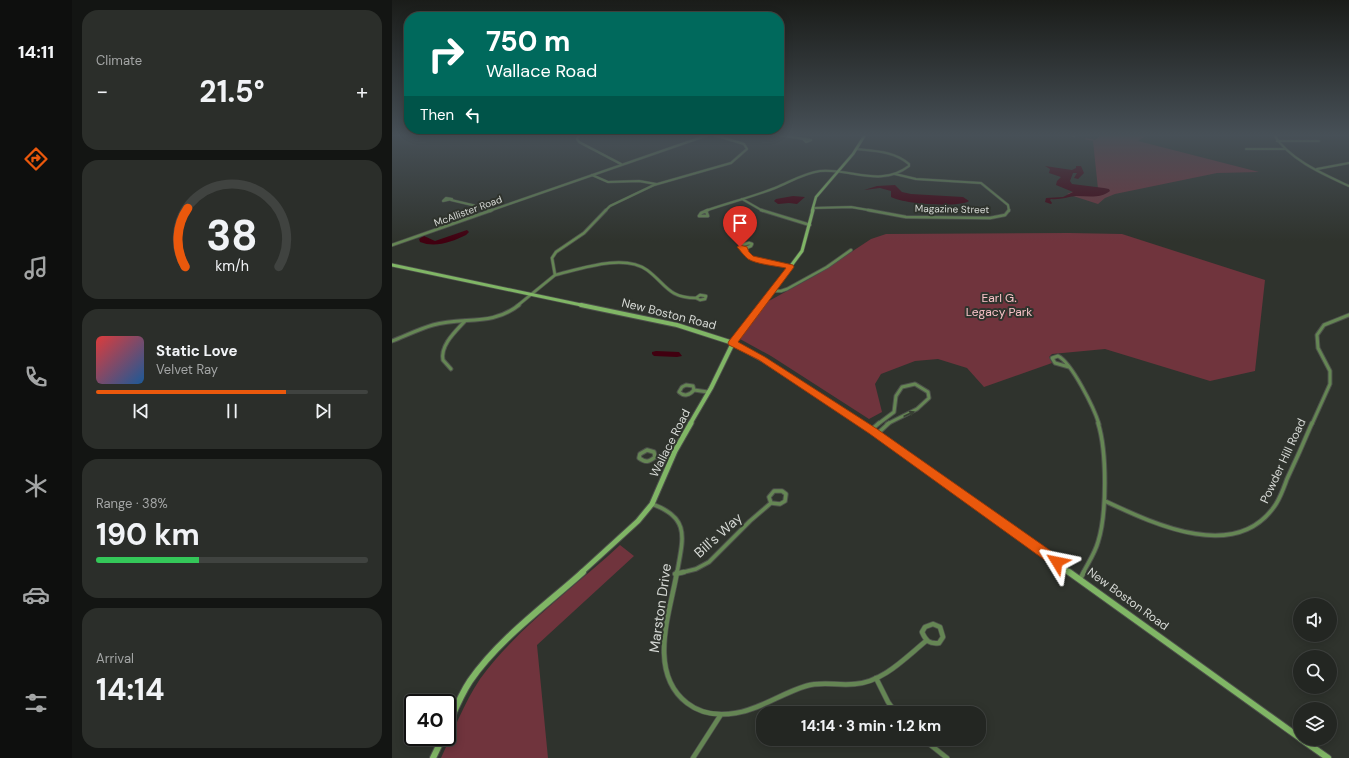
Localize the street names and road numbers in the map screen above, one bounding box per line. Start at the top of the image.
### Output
street label: McAllister Road [432,193,504,229]
street label: Magazine Street [915,202,989,216]
street label: New Boston Road [620,295,718,333]
street label: Wallace Road [646,406,694,480]
street label: Powder Hill Road [1256,416,1310,506]
street label: Bill's Way [690,508,746,561]
street label: Marston Drive [645,562,675,654]
street label: New Boston Road [1084,564,1172,634]

